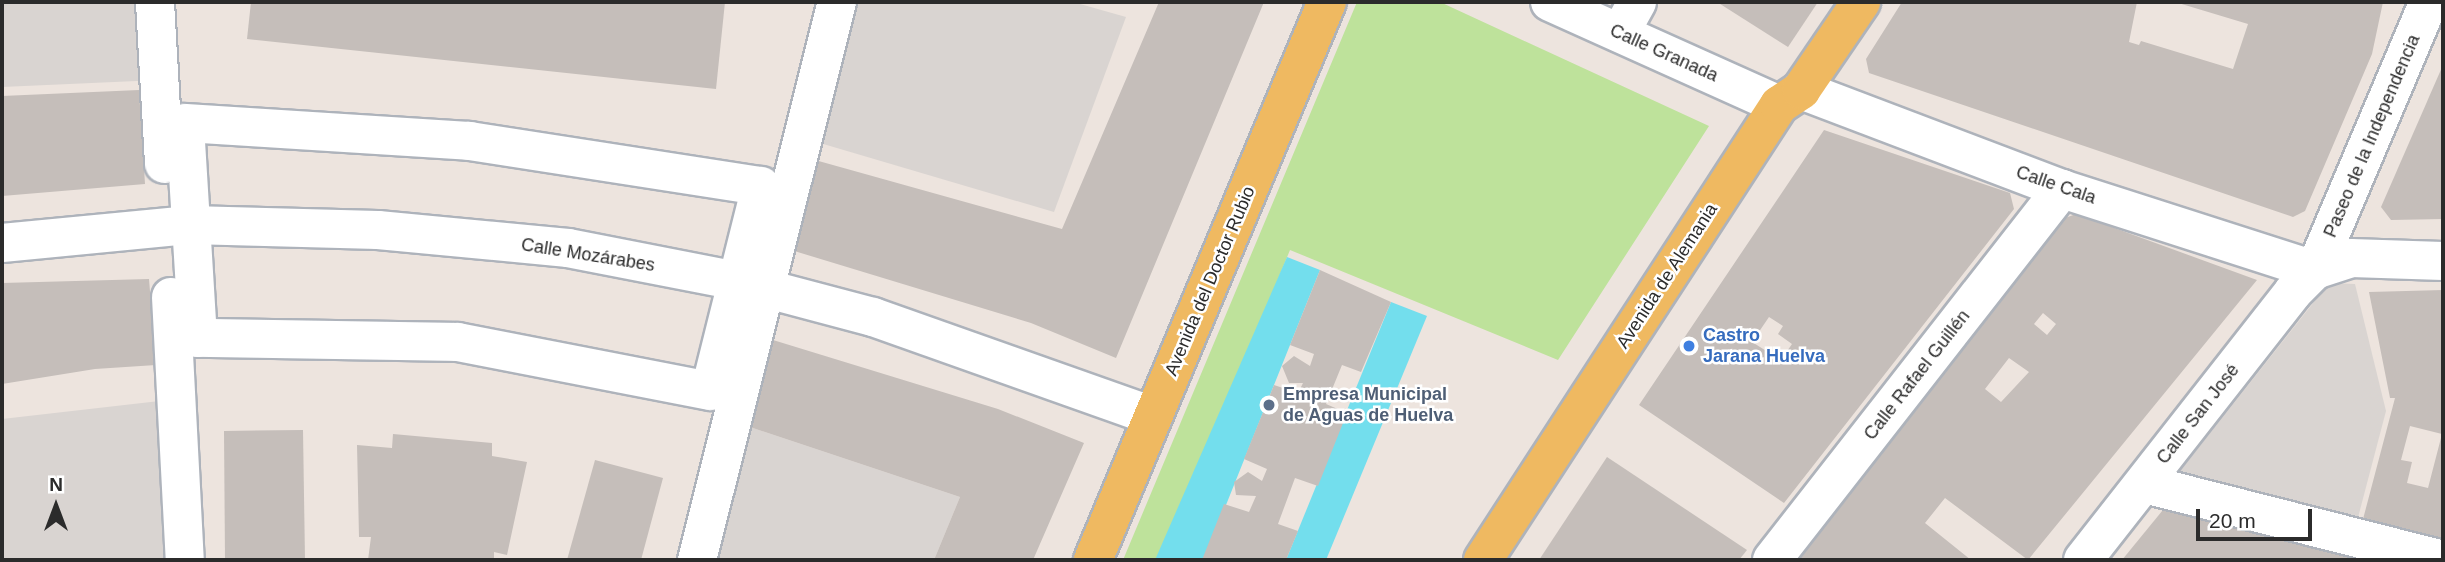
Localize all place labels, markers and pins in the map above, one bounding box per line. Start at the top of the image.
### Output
place label: Castro Jarana Huelva [1703,325,1825,368]
marker: Castro Jarana Huelva [1681,338,1697,354]
place label: Empresa Municipal de Aguas de Huelva [1283,384,1454,426]
marker: Empresa Municipal de Aguas de Huelva [1261,397,1277,413]

